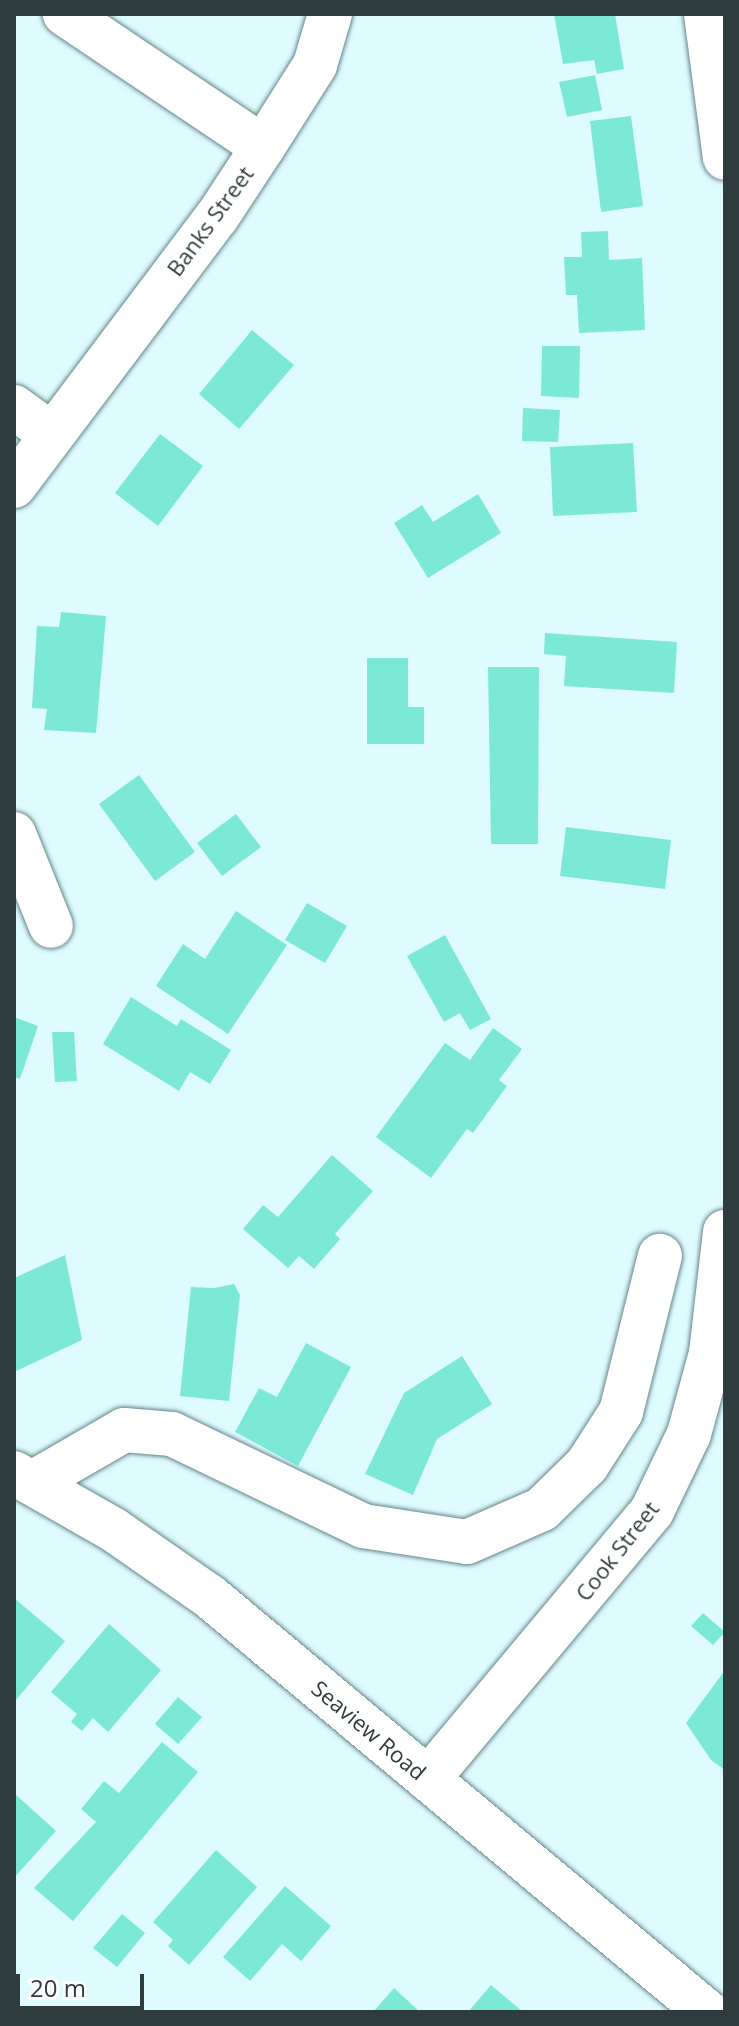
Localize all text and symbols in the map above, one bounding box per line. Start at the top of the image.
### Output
street label: Banks Street [161,161,259,281]
street label: Cook Street [570,1496,664,1606]
street label: Seaview Road [307,1675,431,1785]
scale bar [20,1958,148,2008]
text: 20 m [30,1971,86,2004]

